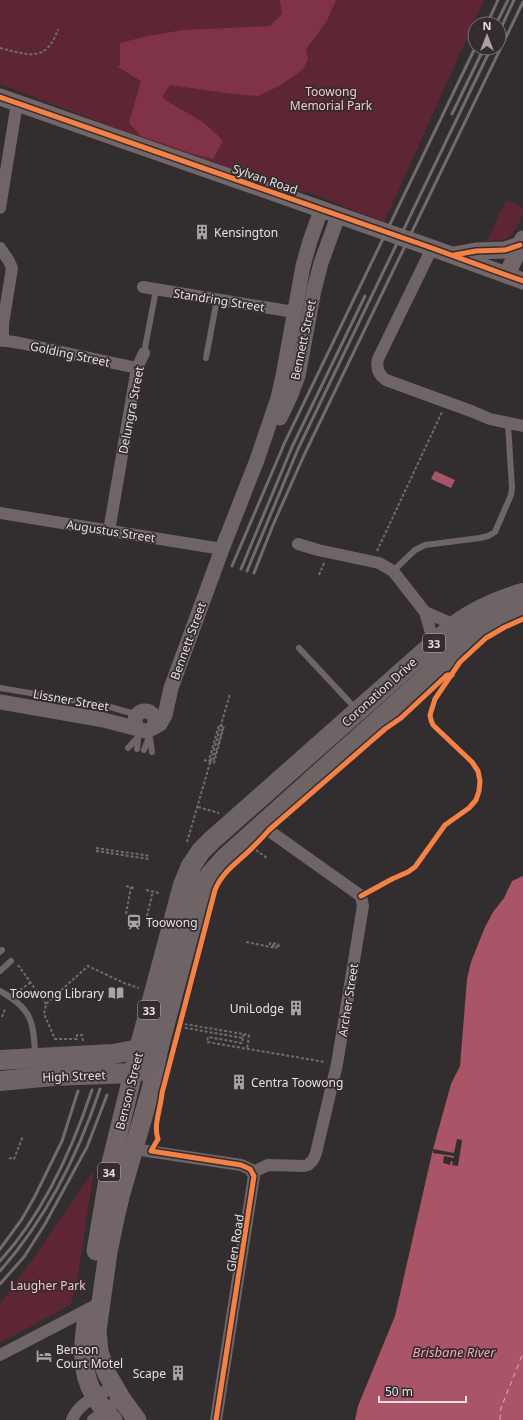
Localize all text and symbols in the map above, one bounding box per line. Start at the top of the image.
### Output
north arrow [467,16,507,56]
text: N [483,18,491,33]
park label: Toowong Memorial Park [290,83,373,114]
street label: Sylvan Road [230,160,300,198]
building icon: Kensington [193,223,211,241]
place label: Kensington [214,224,278,241]
street label: Standring Street [172,284,266,316]
street label: Bennett Street [286,298,320,382]
street label: Golding Street [29,337,112,371]
street label: Delungra Street [114,364,148,455]
street label: Augustus Street [65,516,157,547]
street label: Bennett Street [166,599,210,682]
road number: 33 [423,634,445,652]
street label: Coronation Drive [338,653,420,730]
street label: Lissner Street [32,685,111,715]
station icon: Toowong [125,913,143,931]
place label: Toowong [146,914,198,931]
street label: Archer Street [334,962,362,1038]
library icon: Toowong Library [107,984,125,1002]
place label: Toowong Library [10,985,105,1002]
building icon: UniLodge [287,999,305,1017]
place label: UniLodge [230,1000,284,1017]
road number: 33 [138,1001,160,1019]
street label: Benson Street [111,1050,147,1131]
street label: High Street [42,1066,107,1086]
building icon: Centra Toowong [230,1073,248,1091]
place label: Centra Toowong [251,1074,343,1091]
road number: 34 [98,1163,120,1181]
street label: Glen Road [222,1213,248,1273]
park label: Laugher Park [10,1277,86,1294]
place label: Benson Court Motel [56,1341,123,1372]
water label: Brisbane River [413,1343,496,1361]
hotel icon: Benson Court Motel [35,1347,53,1365]
building icon: Scape [169,1364,187,1382]
place label: Scape [133,1365,166,1382]
scale bar [379,1378,466,1404]
text: 50 m [385,1383,413,1400]

